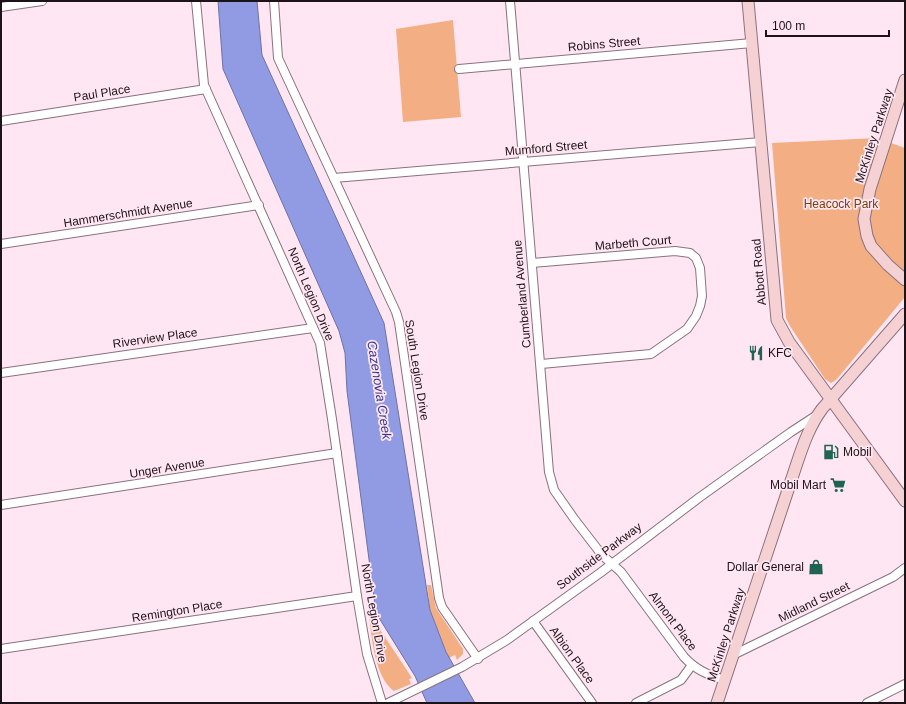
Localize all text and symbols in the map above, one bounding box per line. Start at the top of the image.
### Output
scale bar [766,12,889,38]
text: 100 m [772,19,805,33]
street label: Robins Street [567,34,641,54]
street label: Paul Place [73,82,132,104]
street label: McKinley Parkway [852,87,896,185]
street label: Mumford Street [504,137,588,159]
street label: Hammerschmidt Avenue [62,196,194,230]
park label: Heacock Park [804,197,879,211]
street label: Marbeth Court [594,233,672,253]
street label: Abbott Road [749,238,769,306]
street label: Cumberland Avenue [510,239,534,349]
street label: North Legion Drive [285,245,337,343]
street label: South Legion Drive [402,318,432,422]
street label: Riverview Place [112,325,199,351]
water label: Cazenovia Creek [364,340,395,442]
restaurant icon: KFC [747,344,765,362]
place label: KFC [768,346,792,360]
fuel station icon: Mobil [822,443,840,461]
place label: Mobil [843,445,872,459]
street label: Unger Avenue [128,455,206,481]
supermarket icon: Mobil Mart [829,476,847,494]
place label: Mobil Mart [770,478,827,492]
street label: Southside Parkway [554,519,644,593]
shop icon: Dollar General [807,558,825,576]
place label: Dollar General [727,560,804,574]
street label: North Legion Drive [358,563,390,664]
street label: Midland Street [776,578,852,625]
street label: McKinley Parkway [704,586,748,684]
street label: Almont Place [646,589,700,654]
street label: Remington Place [131,597,224,625]
street label: Albion Place [547,624,597,686]

